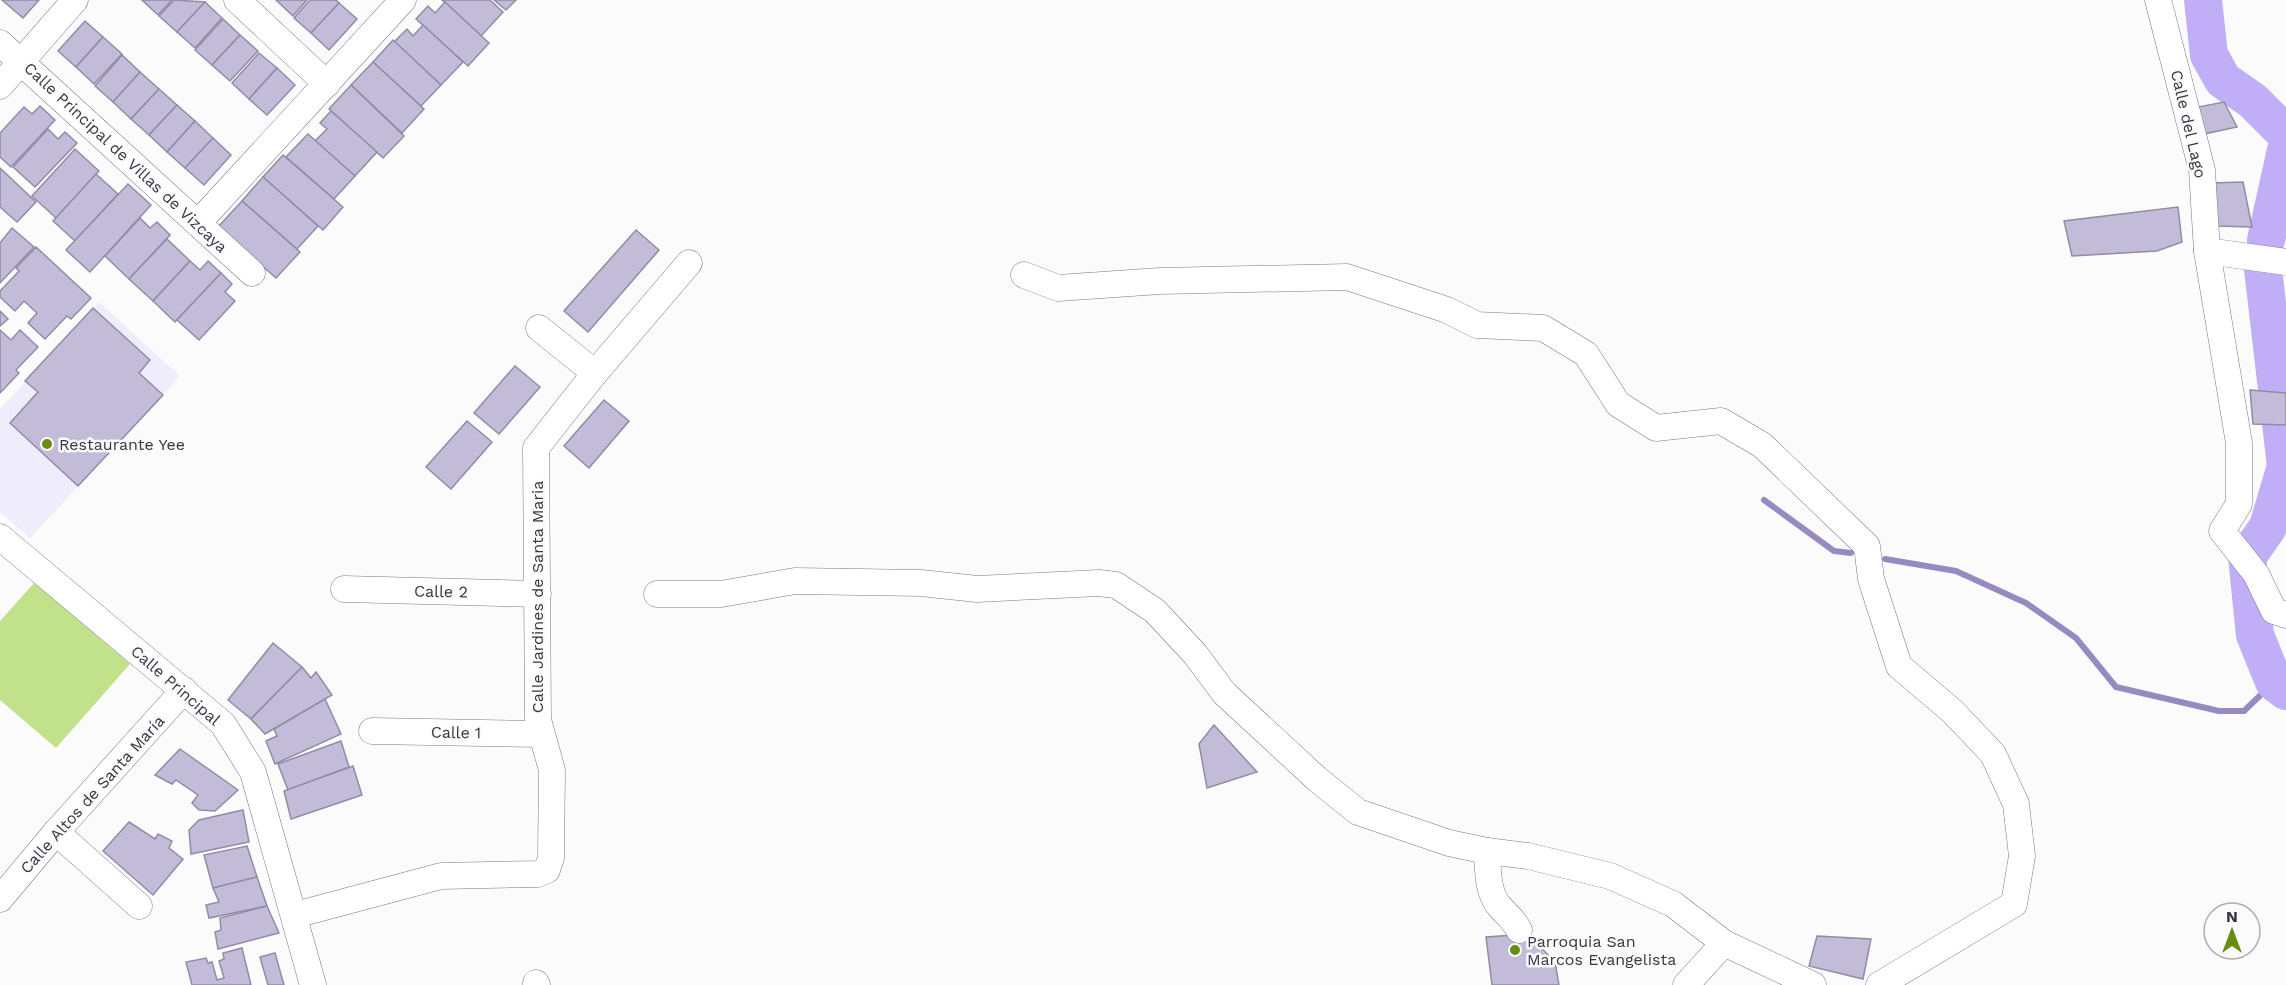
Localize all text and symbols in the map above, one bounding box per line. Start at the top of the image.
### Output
street label: Calle Principal de Villas de Vizcaya [20,58,231,257]
street label: Calle del Lago [2167,68,2210,180]
place label: Restaurante Yee [59,435,185,454]
marker: Restaurante Yee [40,437,54,451]
street label: Calle Jardines de Santa Maria [528,481,547,713]
street label: Calle 2 [414,582,468,601]
street label: Calle Principal [127,641,224,729]
street label: Calle Altos de Santa María [16,711,168,877]
street label: Calle 1 [431,723,481,742]
north arrow [2202,901,2262,961]
text: N [2226,907,2238,926]
place label: Parroquia San Marcos Evangelista [1527,932,1676,969]
marker: Parroquia San Marcos Evangelista [1508,943,1522,957]

